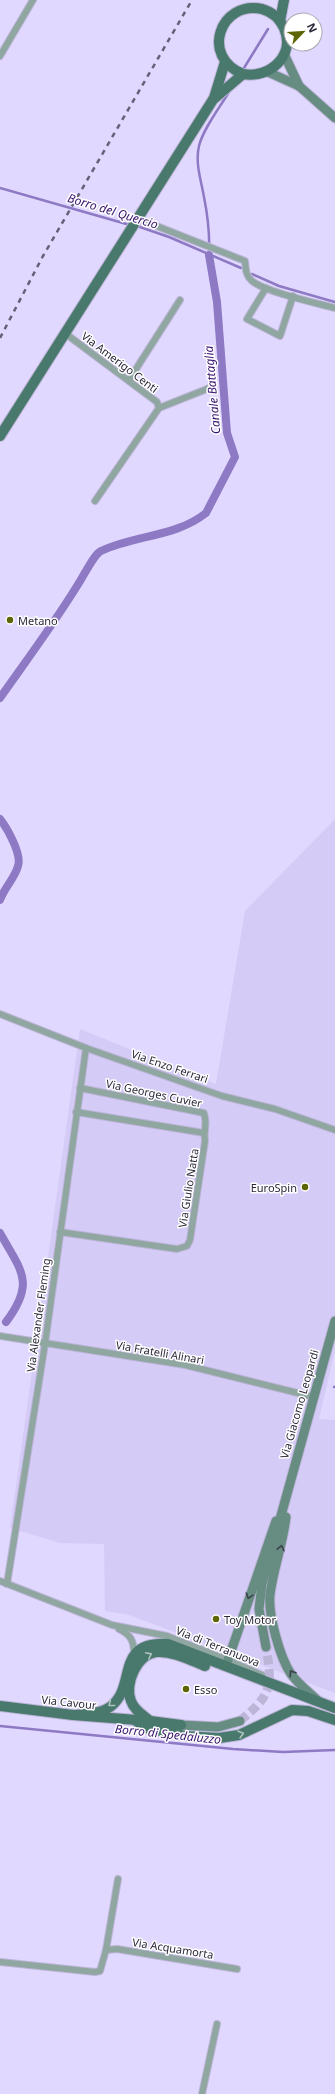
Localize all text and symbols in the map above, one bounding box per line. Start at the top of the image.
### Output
north arrow [283,12,323,52]
text: N [304,20,321,35]
water label: Borro del Quercio [66,189,161,233]
street label: Via Amerigo Centi [79,328,161,396]
water label: Canale Battaglia [200,345,224,435]
place label: Metano [18,613,58,628]
marker: Metano [5,615,15,625]
street label: Via Enzo Ferrari [130,1046,210,1086]
street label: Via Georges Cuvier [105,1075,204,1111]
street label: Via Giulio Natta [174,1147,202,1229]
place label: EuroSpin [251,1180,297,1195]
marker: EuroSpin [300,1182,310,1192]
street label: Via Alexander Fleming [23,1257,53,1373]
street label: Via Fratelli Alinari [115,1337,205,1367]
street label: Via Giacomo Leopardi [276,1348,322,1460]
one-way arrow [277,1545,285,1551]
one-way arrow [245,1592,254,1599]
place label: Toy Motor [224,1612,277,1627]
marker: Toy Motor [211,1614,221,1624]
street label: Via di Terranuova [174,1622,262,1670]
one-way arrow [145,1653,153,1660]
one-way arrow [289,1670,296,1677]
place label: Esso [194,1682,218,1697]
marker: Esso [181,1684,191,1694]
street label: Via Cavour [41,1692,98,1712]
one-way arrow [109,1700,116,1707]
water label: Borro di Spedaluzzo [114,1720,222,1748]
one-way arrow [237,1730,244,1739]
street label: Via Acquamorta [131,1934,215,1962]

